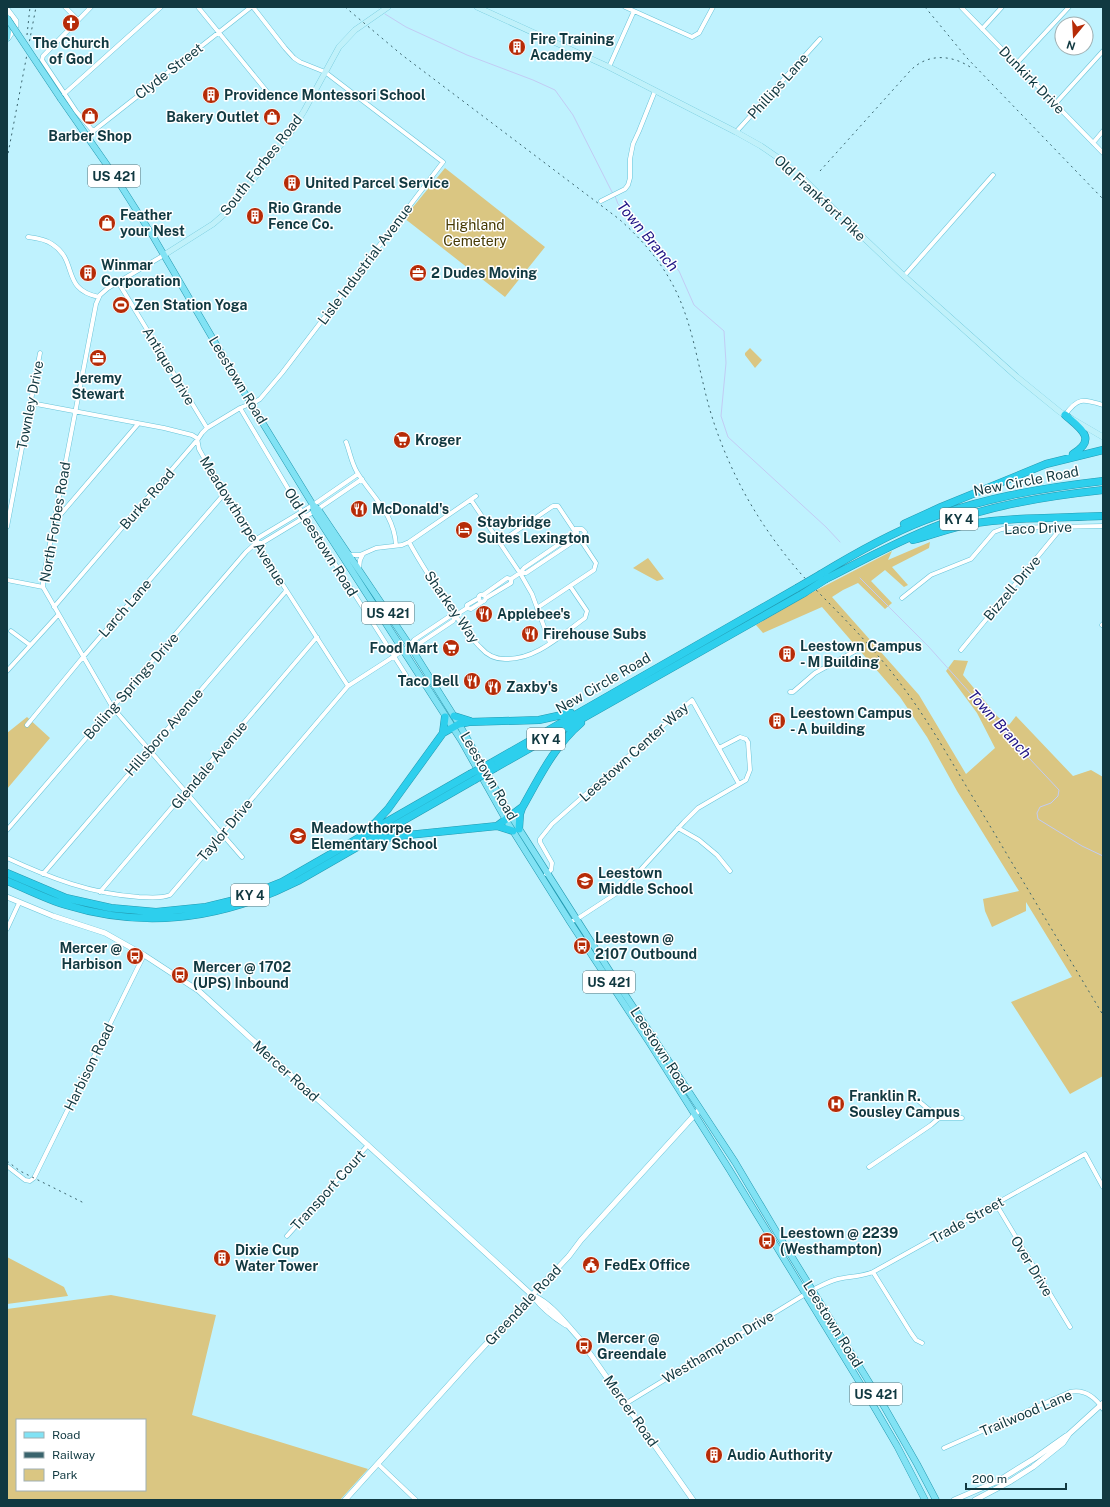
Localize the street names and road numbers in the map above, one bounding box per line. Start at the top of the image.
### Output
street label: Clyde Street [132,40,206,102]
street label: Dunkirk Drive [996,43,1068,117]
street label: Phillips Lane [744,50,812,122]
street label: South Forbes Road [217,111,305,219]
street label: Old Frankfort Pike [771,152,869,244]
road number: US 421 [88,165,140,187]
street label: Lisle Industrial Avenue [314,200,416,328]
street label: Antique Drive [140,324,199,408]
street label: Leestown Road [206,333,270,427]
street label: Townley Drive [14,359,46,451]
street label: Meadowthorpe Avenue [197,453,289,589]
street label: North Forbes Road [37,461,73,583]
street label: New Circle Road [972,463,1080,499]
street label: Burke Road [116,465,178,533]
street label: Old Leestown Road [281,485,361,599]
road number: KY 4 [940,508,978,530]
street label: Laco Drive [1004,519,1072,537]
street label: Bizzell Drive [980,552,1044,624]
street label: Sharkey Way [421,568,483,647]
street label: Larch Lane [95,576,155,640]
road number: US 421 [362,602,414,624]
street label: Boiling Springs Drive [80,629,182,743]
street label: New Circle Road [553,649,653,717]
street label: Hillsboro Avenue [122,685,206,779]
street label: Leestown Center Way [576,699,692,805]
street label: Glendale Avenue [168,718,250,812]
road number: KY 4 [527,728,565,750]
street label: Leestown Road [457,729,521,823]
street label: Taylor Drive [194,795,256,865]
road number: KY 4 [231,884,269,906]
road number: US 421 [583,971,635,993]
street label: Leestown Road [627,1004,695,1096]
street label: Harbison Road [61,1021,117,1113]
street label: Mercer Road [250,1037,322,1105]
street label: Transport Court [288,1146,368,1234]
street label: Trade Street [928,1193,1006,1247]
street label: Over Drive [1008,1233,1056,1299]
street label: Greendale Road [482,1262,564,1348]
street label: Leestown Road [800,1278,866,1370]
street label: Westhampton Drive [659,1307,777,1387]
street label: Mercer Road [601,1372,661,1450]
road number: US 421 [850,1383,902,1405]
street label: Trailwood Lane [978,1386,1074,1440]

